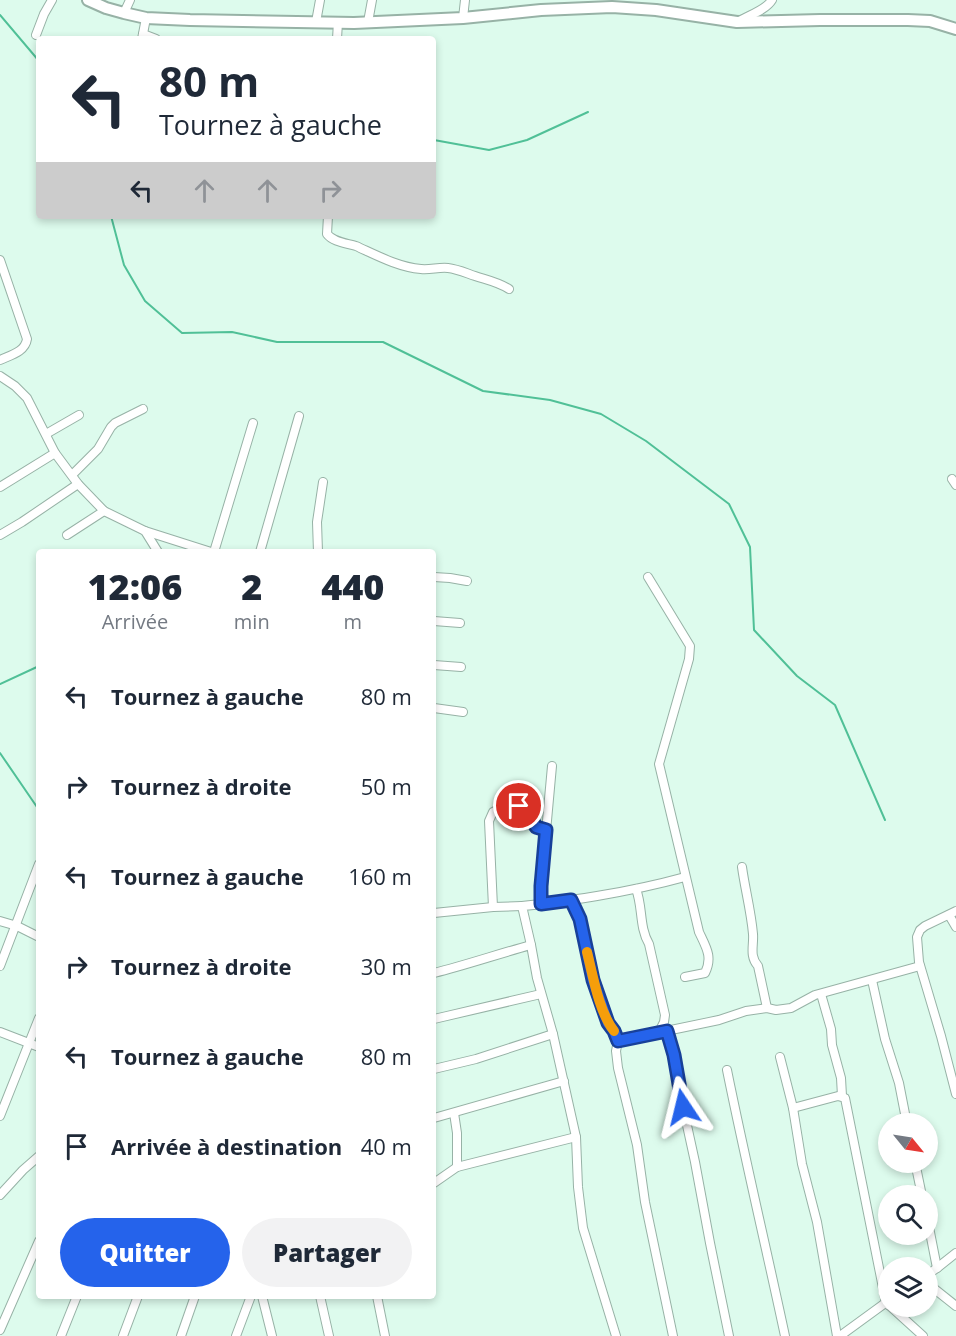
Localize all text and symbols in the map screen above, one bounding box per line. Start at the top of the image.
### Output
text: 80 m [159,52,259,109]
icon: left [60,60,138,138]
text: Tournez à gauche [159,106,382,143]
icon: left [125,174,158,207]
icon: ahead [188,174,221,207]
icon: ahead [251,174,284,207]
icon: right [314,174,347,207]
text: 12:06 [88,562,182,611]
text: 2 [241,562,262,611]
text: 440 [321,562,384,611]
text: Arrivée [102,608,168,635]
text: min [234,608,270,635]
text: m [344,608,362,635]
icon: left [60,680,93,713]
text: Tournez à gauche [111,681,304,711]
text: 80 m [361,681,412,711]
icon: right [60,770,93,803]
text: Tournez à droite [111,771,292,801]
text: 50 m [361,771,412,801]
pin [493,780,544,831]
icon: arrive [502,789,535,822]
icon: left [60,860,93,893]
text: Tournez à gauche [111,861,304,891]
text: 160 m [348,861,412,891]
icon: right [60,950,93,983]
text: Tournez à droite [111,951,292,981]
text: 30 m [361,951,412,981]
icon: left [60,1040,93,1073]
text: Tournez à gauche [111,1041,304,1071]
text: 80 m [361,1041,412,1071]
position arrow [651,1075,715,1139]
north arrow [878,1113,938,1173]
map controls [878,1113,938,1317]
icon: arrive [60,1130,93,1163]
text: Arrivée à destination [111,1131,342,1161]
text: 40 m [361,1131,412,1161]
button: search [878,1185,938,1245]
button: Quitter [60,1218,230,1287]
button: Partager [242,1218,412,1287]
button: layers [878,1257,938,1317]

